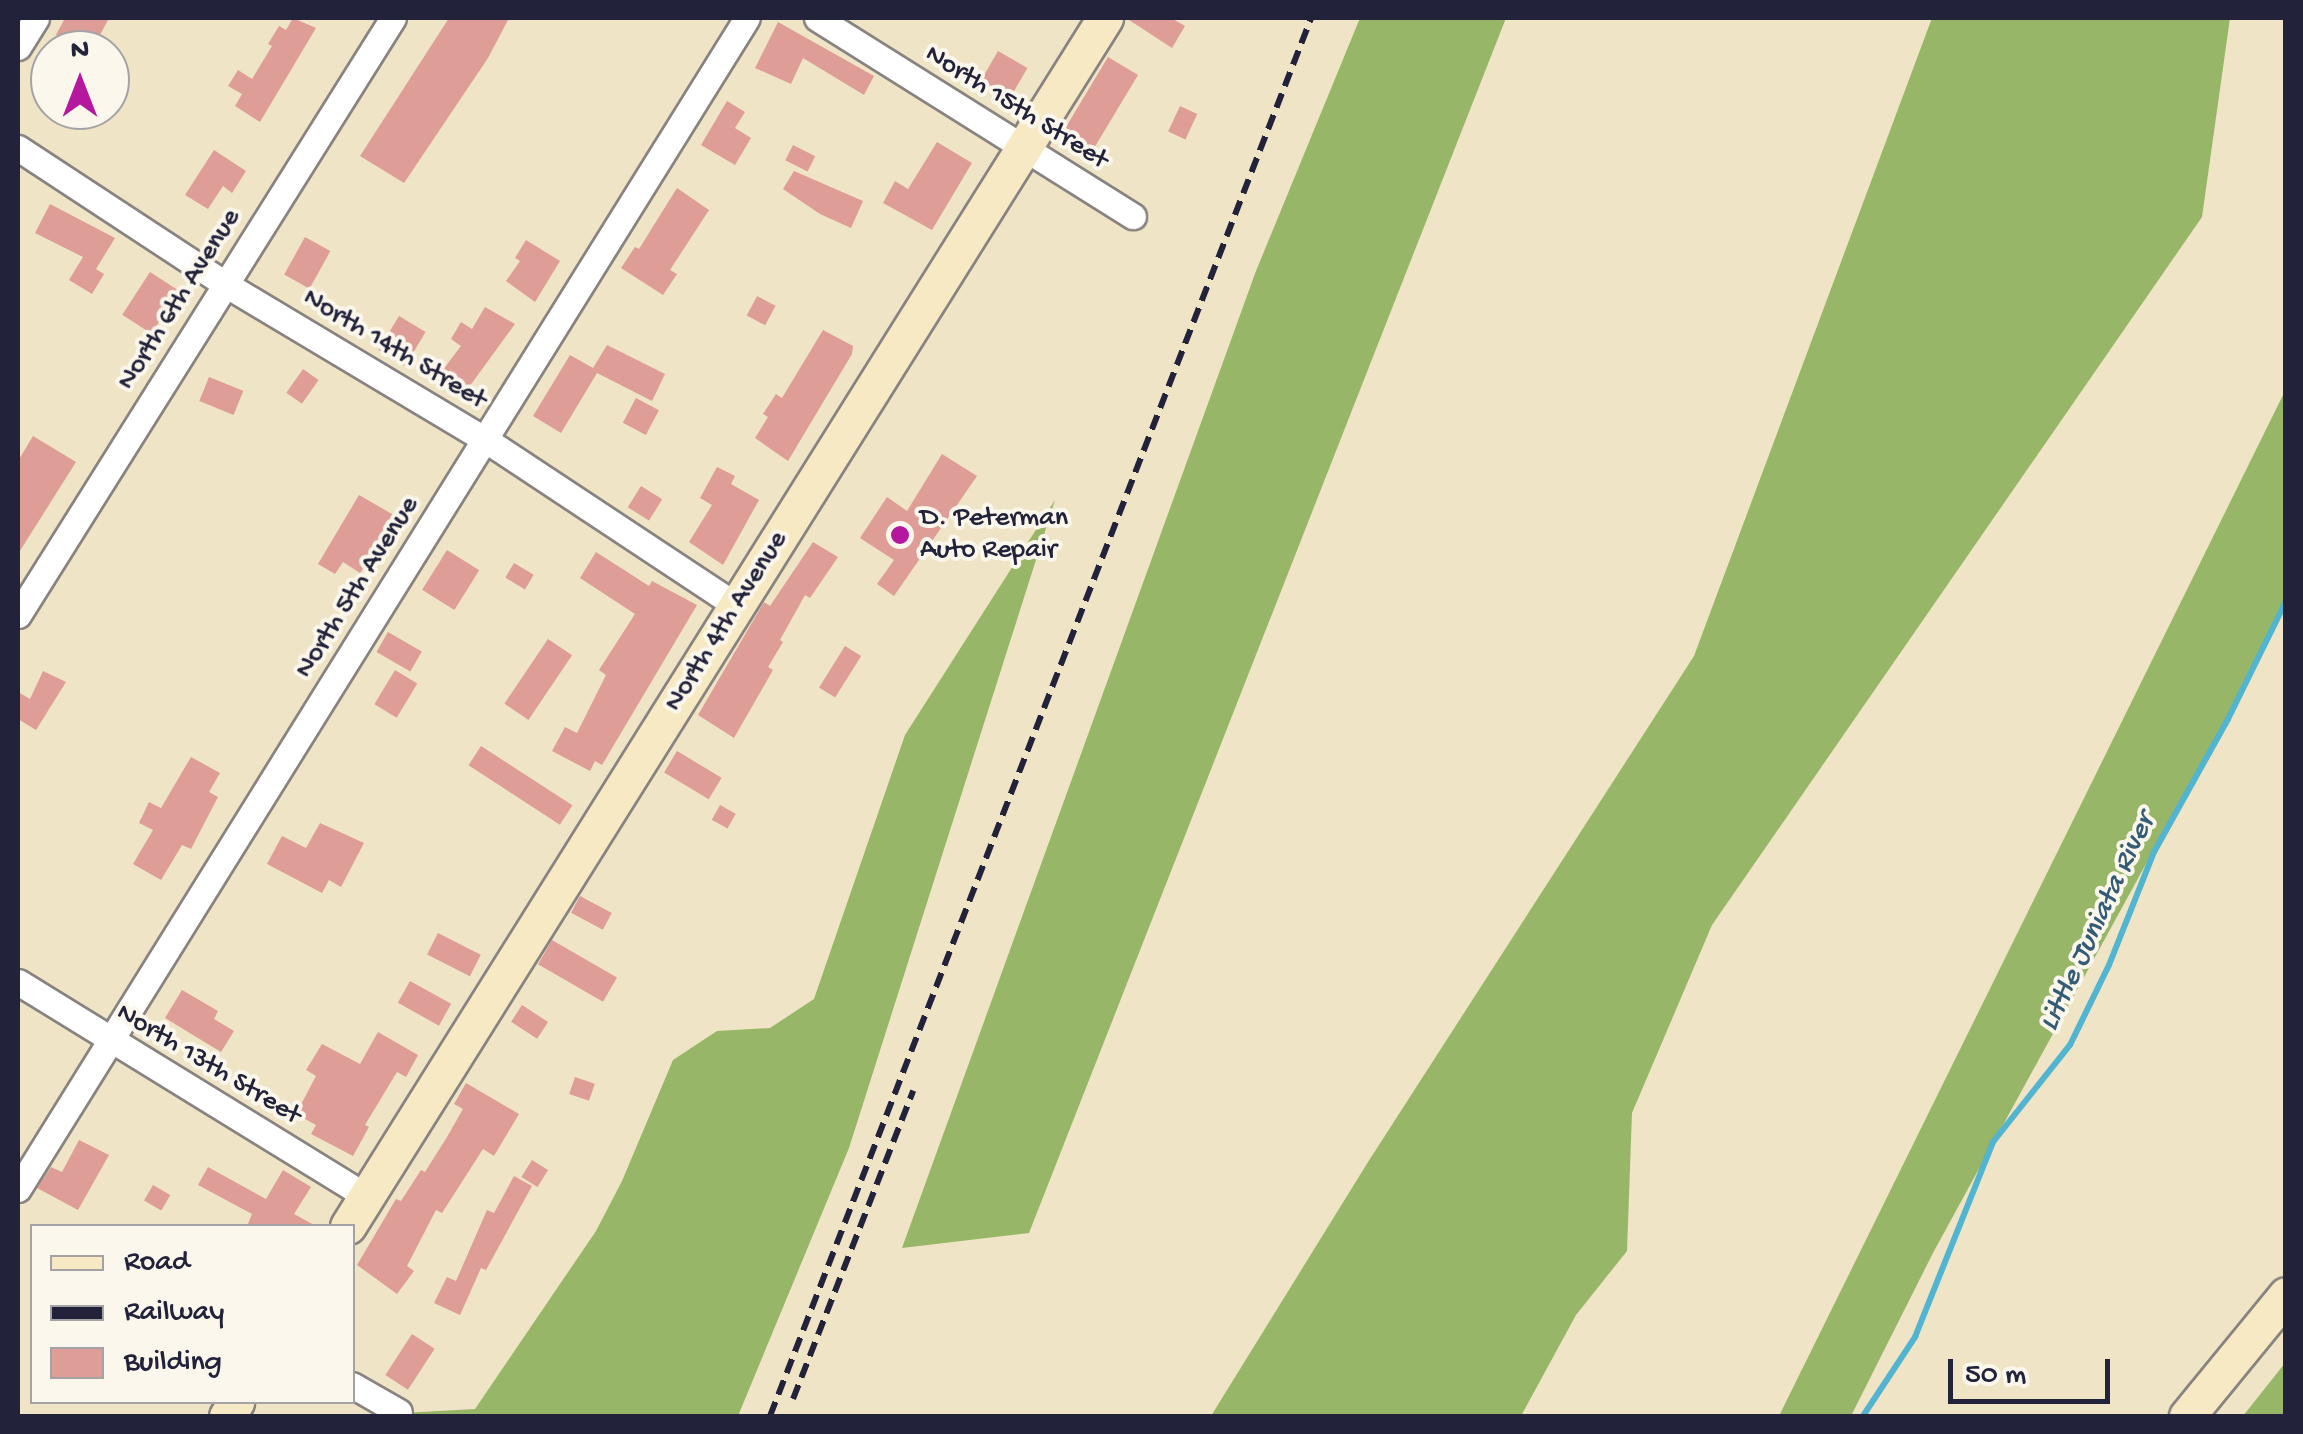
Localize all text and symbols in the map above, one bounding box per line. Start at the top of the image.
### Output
north arrow [30,30,130,130]
text: N [71,35,89,68]
street label: North 15th Street [918,38,1114,178]
street label: North 6th Avenue [111,203,249,397]
street label: North 14th Street [296,282,492,418]
street label: North 5th Avenue [289,491,427,685]
place label: D. Peterman Auto Repair [920,502,1068,568]
marker: D. Peterman Auto Repair [889,524,911,546]
street label: North 4th Avenue [658,526,796,718]
water label: Little Juniata River [2033,808,2165,1038]
street label: North 13th Street [110,997,306,1133]
legend [30,1224,355,1404]
text: Road [124,1246,190,1281]
text: Railway [124,1296,224,1331]
scale bar [1953,1339,2116,1401]
text: Building [124,1346,222,1381]
text: 50 m [1965,1359,2026,1394]

